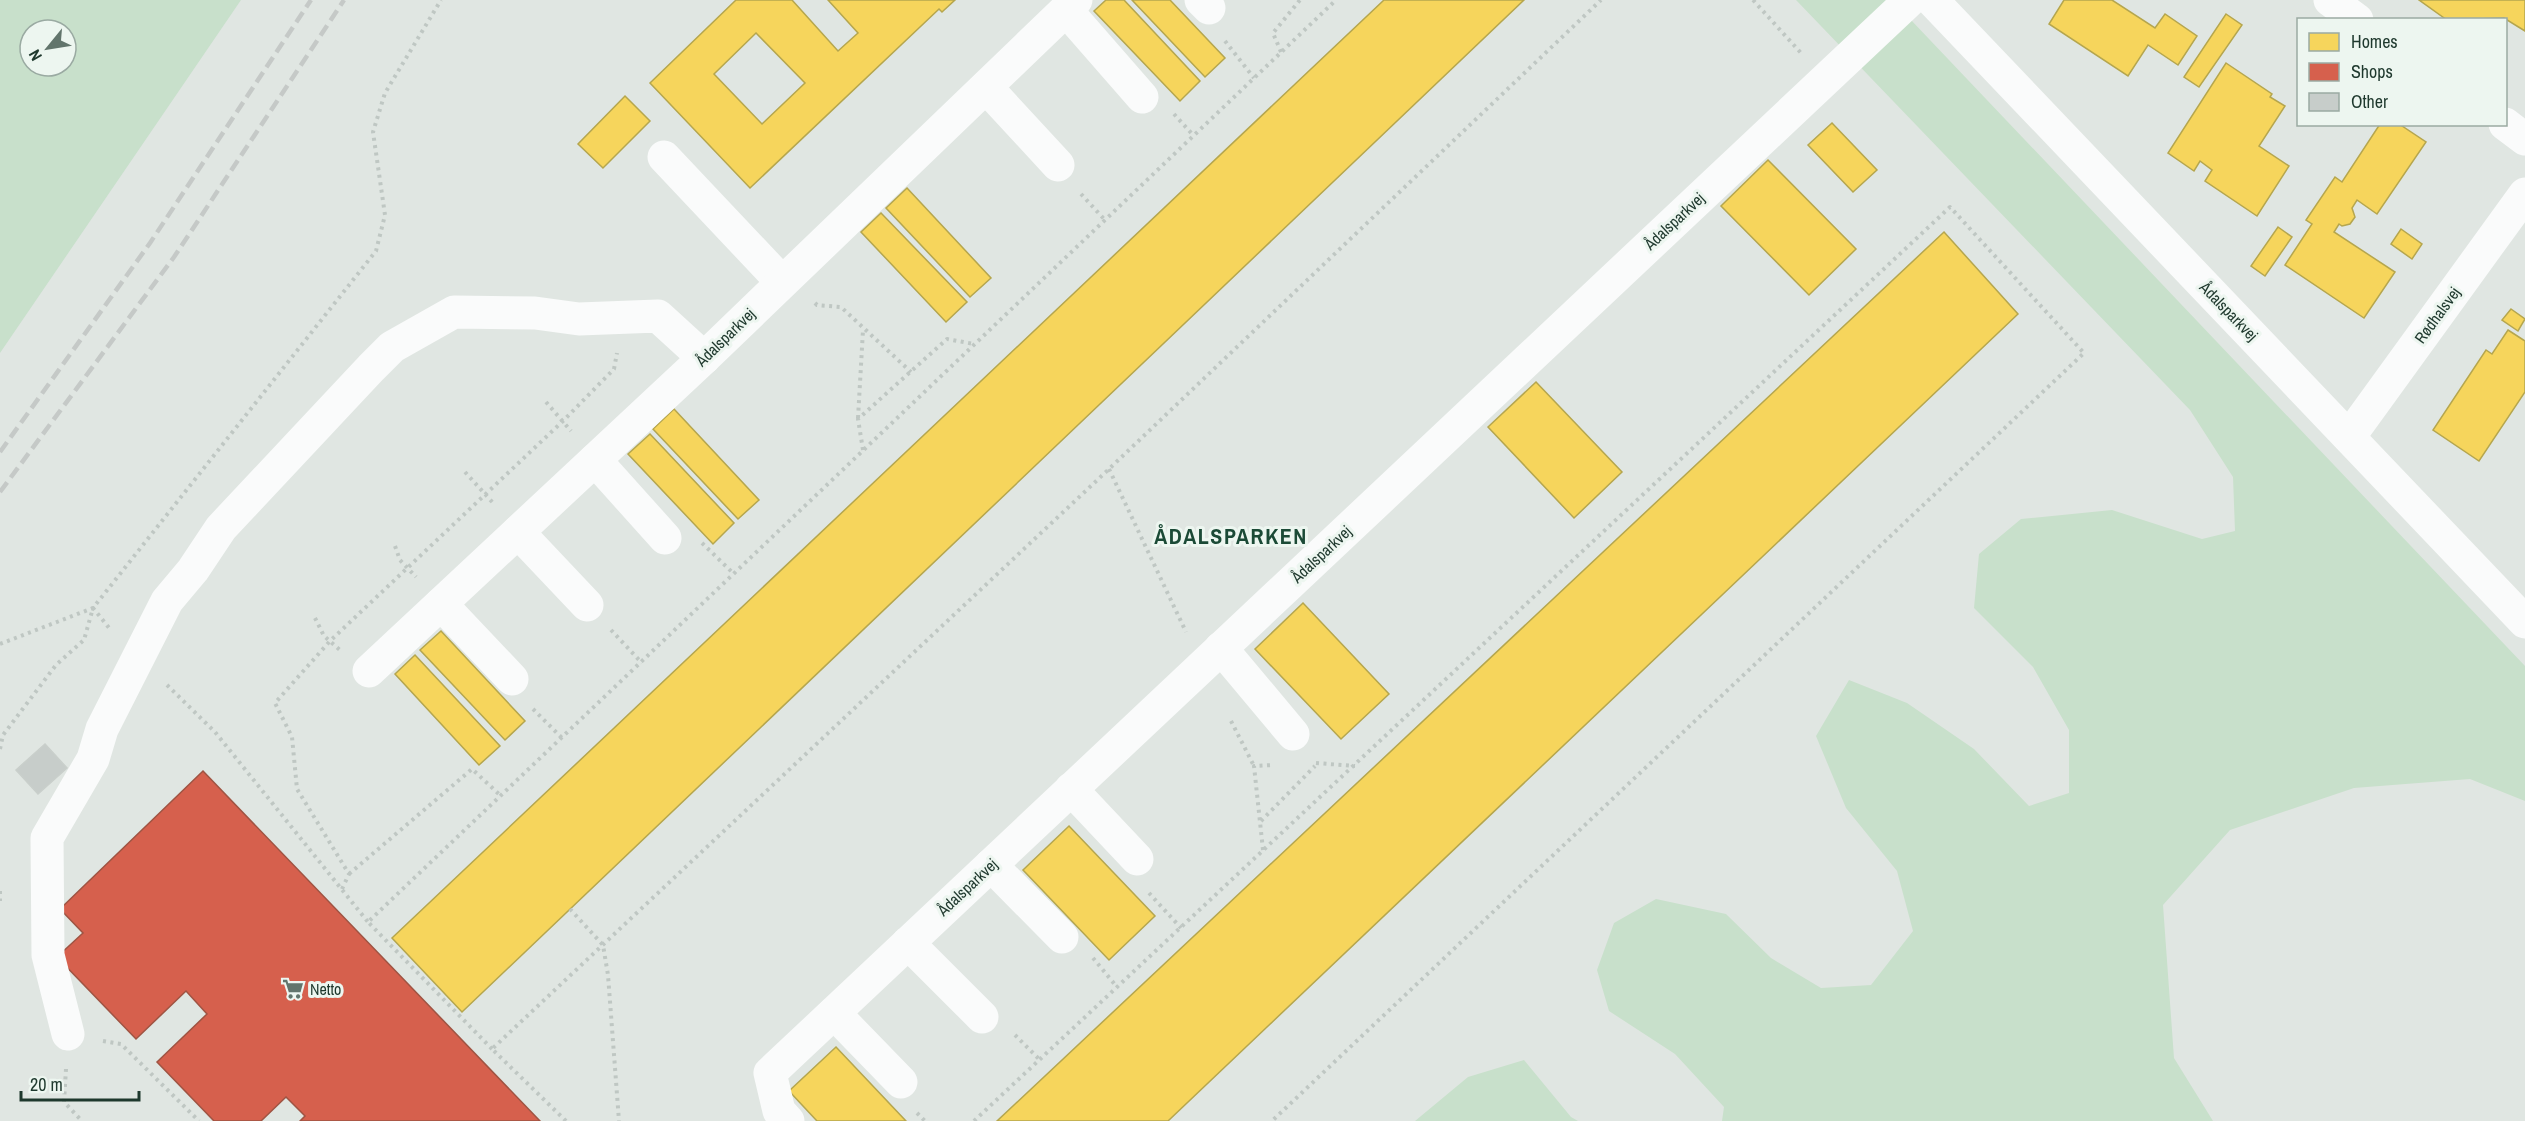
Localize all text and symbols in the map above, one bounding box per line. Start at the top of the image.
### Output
north arrow [18,18,78,78]
legend [2297,18,2507,126]
text: Homes [2351,29,2398,54]
text: N [23,46,47,65]
text: Shops [2351,59,2393,84]
text: Other [2351,89,2388,114]
street label: Ådalsparkvej [1638,187,1709,255]
street label: Ådalsparkvej [2194,276,2263,346]
street label: Rødhalsvej [2409,282,2465,348]
street label: Ådalsparkvej [690,303,760,372]
street label: Ådalsparkvej [1285,520,1356,588]
district label: ÅDALSPARKEN [1154,521,1308,551]
street label: Ådalsparkvej [931,853,1002,921]
supermarket icon: Netto [281,977,305,1001]
place label: Netto [310,978,341,1000]
scale bar [21,1064,140,1102]
text: 20 m [30,1072,63,1097]

